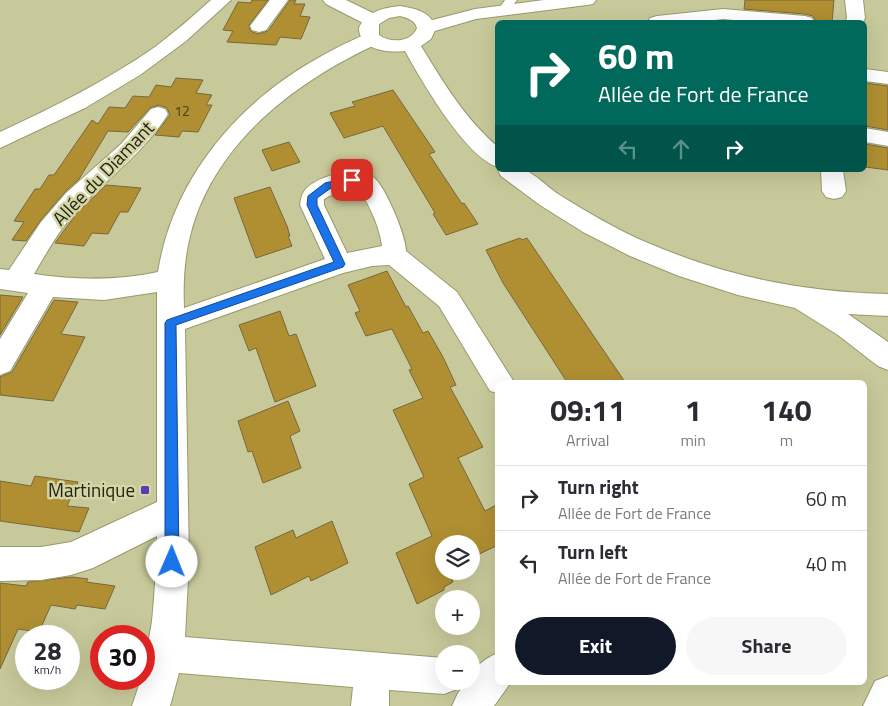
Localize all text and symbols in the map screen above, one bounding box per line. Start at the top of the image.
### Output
text: 60 m [598,29,674,83]
icon: right [515,40,580,105]
text: Allée de Fort de France [598,77,809,111]
house number: 12 [174,100,190,121]
street label: Allée du Diamant [45,113,161,232]
icon: left [614,135,642,163]
icon: ahead [667,135,695,163]
icon: right [720,135,748,163]
pin [331,159,373,201]
icon: arrive [338,166,366,194]
text: 09:11 [550,387,625,433]
text: 1 [685,387,702,433]
text: 140 [761,387,812,433]
text: Arrival [566,428,609,452]
text: min [680,428,706,452]
text: m [780,428,793,452]
text: Turn right [558,472,639,501]
place label: Martinique [48,475,135,504]
marker: Martinique [139,484,151,496]
icon: right [515,484,543,512]
text: 60 m [806,484,847,513]
text: Allée de Fort de France [558,501,711,525]
position arrow [145,535,197,587]
map controls [435,535,480,690]
button: layers [435,535,480,580]
text: Turn left [558,537,628,566]
icon: left [515,549,543,577]
text: 40 m [806,549,847,578]
text: Allée de Fort de France [558,566,711,590]
button: + [435,590,480,635]
button: Exit [515,617,676,675]
button: Share [686,617,847,675]
speed limit sign: 30 [90,625,155,690]
text: 28 [33,632,62,670]
button: − [435,645,480,690]
text: km/h [34,660,61,679]

